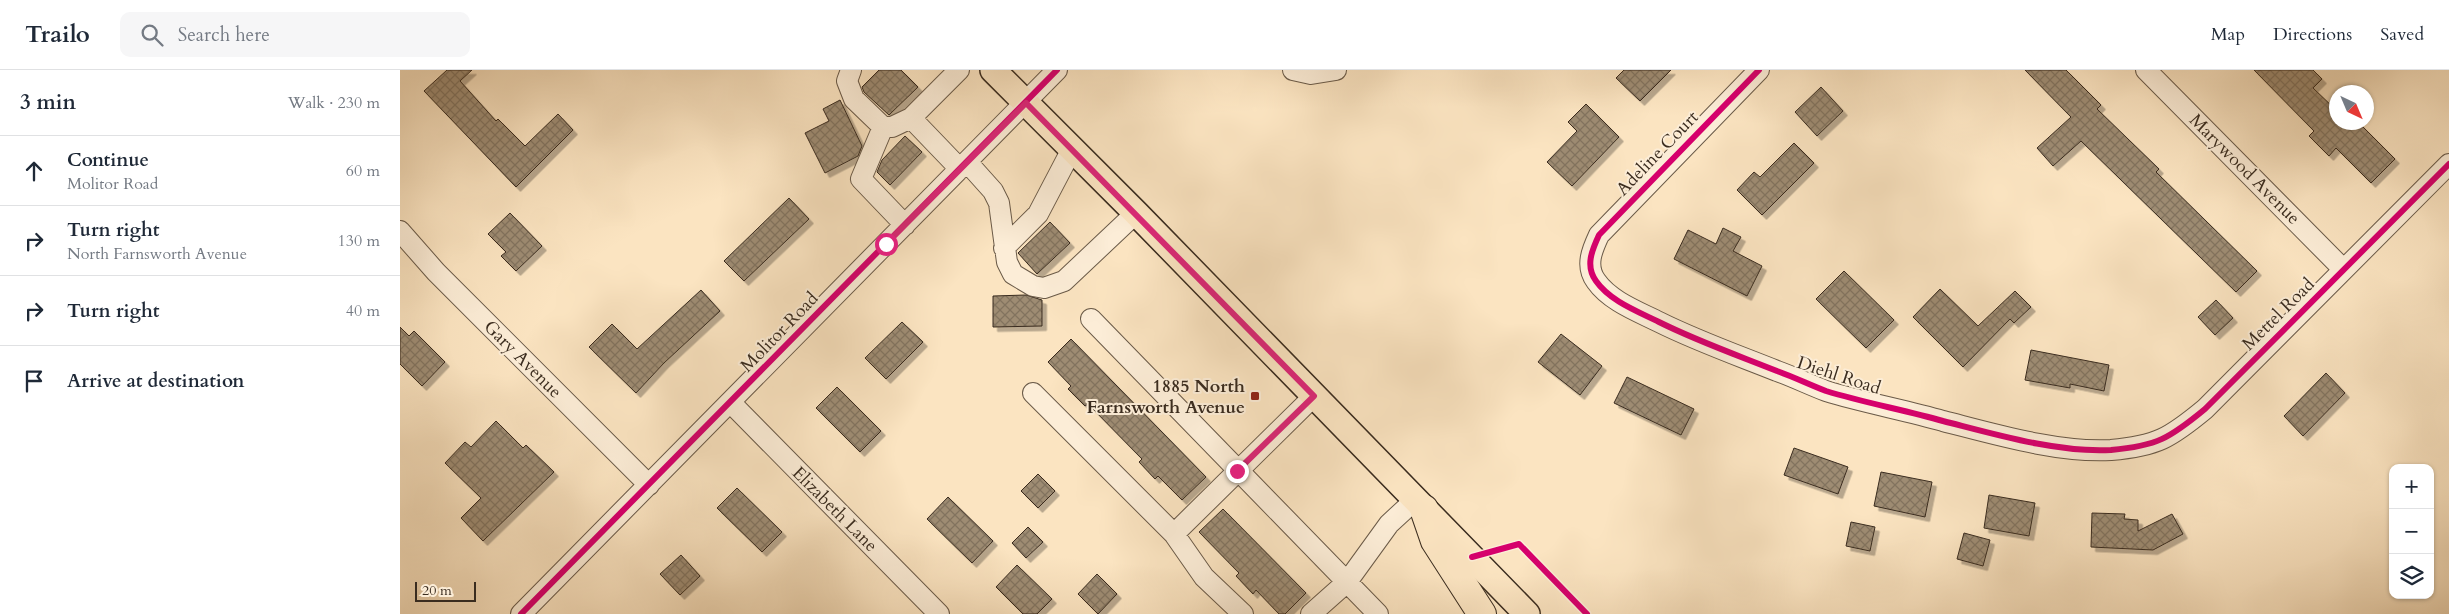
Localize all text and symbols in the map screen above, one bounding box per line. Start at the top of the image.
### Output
search box [120,12,470,57]
text: Trailo [25,18,90,51]
icon: search [138,21,166,49]
text: Search here [178,22,270,48]
text: Map [2211,22,2245,47]
text: Directions [2273,22,2352,47]
text: Saved [2380,22,2424,47]
north arrow [2329,85,2374,130]
text: 3 min [20,88,76,117]
text: Walk · 230 m [288,92,380,114]
street label: Adeline Court [1610,105,1704,201]
street label: Marywood Avenue [2184,108,2306,230]
text: Continue [67,147,149,173]
icon: ahead [20,157,48,185]
text: 60 m [346,160,380,182]
text: Molitor Road [67,173,158,195]
text: Turn right [67,217,159,243]
icon: right [20,227,48,255]
text: 130 m [338,230,380,252]
route start [875,233,898,256]
text: North Farnsworth Avenue [67,243,247,265]
street label: Mettel Road [2236,272,2321,356]
street label: Molitor Road [735,286,824,378]
icon: right [20,297,48,325]
text: Turn right [67,298,159,324]
text: 40 m [346,300,380,322]
street label: Gary Avenue [478,315,567,404]
street label: Diehl Road [1794,350,1884,401]
icon: arrive [20,367,48,395]
text: Arrive at destination [67,368,244,394]
place label: 1885 North Farnsworth Avenue [1087,374,1245,420]
marker: 1885 North Farnsworth Avenue [1249,390,1261,402]
route end [1226,460,1249,483]
street label: Elizabeth Lane [786,461,883,558]
map controls [2389,464,2434,599]
button: + [2389,464,2434,509]
button: − [2389,509,2434,554]
button: layers [2389,554,2434,599]
scale bar [415,579,476,602]
text: 20 m [422,581,452,600]

